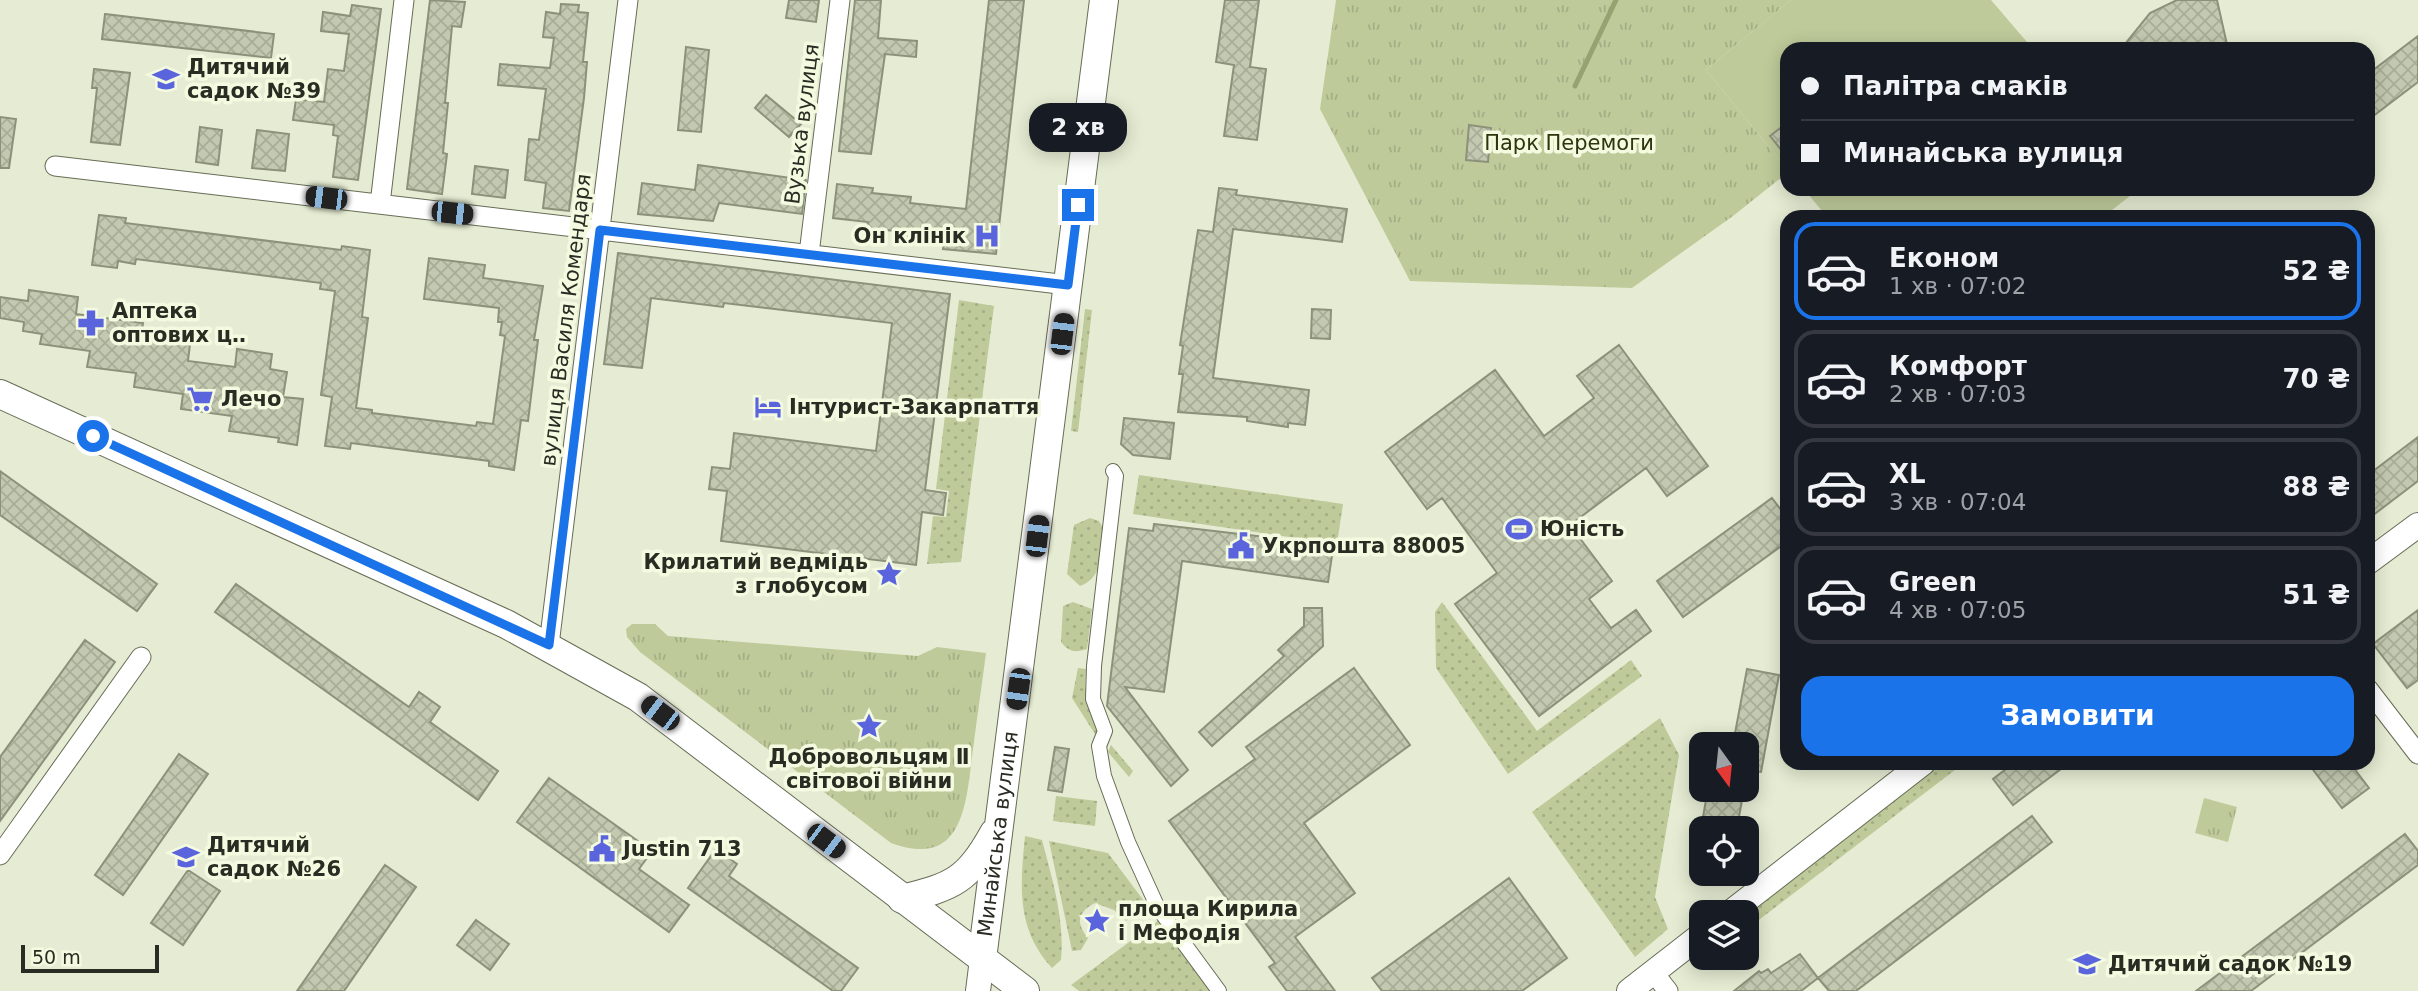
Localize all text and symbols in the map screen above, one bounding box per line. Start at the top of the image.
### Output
street label: Вузька вулиця [780,42,824,206]
place label: Дитячий садок №39 [187,55,321,103]
school or university icon: Дитячий садок №39 [151,64,181,94]
text: Палітра смаків [1843,71,2068,101]
callout: 2 хв [1029,104,1127,152]
text: 2 хв [1051,114,1105,140]
park label: Парк Перемоги [1484,131,1654,155]
text: Минайська вулиця [1843,138,2124,168]
street label: вулиця Василя Комендаря [536,172,596,468]
car [304,185,349,211]
route end [1062,189,1094,221]
car [431,200,474,226]
hospital icon: Он клінік [972,221,1002,251]
place label: Он клінік [854,224,966,248]
icon: car [1805,240,1868,303]
text: Економ [1889,243,1999,273]
text: 52 ₴ [2282,256,2350,286]
text: 1 хв · 07:02 [1889,273,2026,299]
place label: Аптека оптових ц‥ [112,299,246,347]
pharmacy icon: Аптека оптових ц‥ [76,308,106,338]
car [1050,312,1075,356]
icon: car [1805,348,1868,411]
text: Комфорт [1889,351,2027,381]
text: 70 ₴ [2282,364,2350,394]
text: 2 хв · 07:03 [1889,381,2026,407]
supermarket icon: Лечо [185,384,215,414]
place label: Лечо [221,387,282,411]
hotel icon: Інтурист-Закарпаття [753,392,783,422]
place label: Інтурист-Закарпаття [789,395,1039,419]
route start [77,420,109,452]
icon: car [1805,456,1868,519]
text: XL [1889,459,1926,489]
text: 88 ₴ [2282,472,2350,502]
text: 3 хв · 07:04 [1889,489,2026,515]
car [1025,514,1050,558]
sports icon: Юність [1504,514,1534,544]
place label: Юність [1540,517,1624,541]
public building icon: Укрпошта 88005 [1226,531,1256,561]
place label: Укрпошта 88005 [1262,534,1465,558]
place label: Крилатий ведмідь з глобусом [644,550,868,598]
place icon: Крилатий ведмідь з глобусом [874,559,904,589]
icon: car [1805,564,1868,627]
text: Green [1889,567,1977,597]
text: 51 ₴ [2282,580,2350,610]
text: 4 хв · 07:05 [1889,597,2026,623]
car [1005,667,1032,711]
button: Замовити [1801,676,2354,756]
car [637,692,684,734]
place icon: Добровольцям Ⅱ світової війни [854,711,884,741]
street label: Минайська вулиця [973,730,1023,938]
north arrow [1689,732,1759,802]
map controls [1689,732,1759,970]
place label: Добровольцям Ⅱ світової війни [769,745,970,793]
button: locate [1689,816,1759,886]
car [803,820,850,862]
place label: Дитячий садок №26 [207,833,341,881]
public building icon: Justin 713 [587,834,617,864]
place label: Justin 713 [621,837,742,861]
school or university icon: Дитячий садок №26 [171,842,201,872]
place label: площа Кирила і Мефодія [1118,897,1298,945]
button: layers [1689,900,1759,970]
place icon: площа Кирила і Мефодія [1082,906,1112,936]
scale bar [21,942,159,974]
text: 50 m [32,946,81,968]
school or university icon: Дитячий садок №19 [2072,949,2102,979]
place label: Дитячий садок №19 [2108,952,2352,976]

